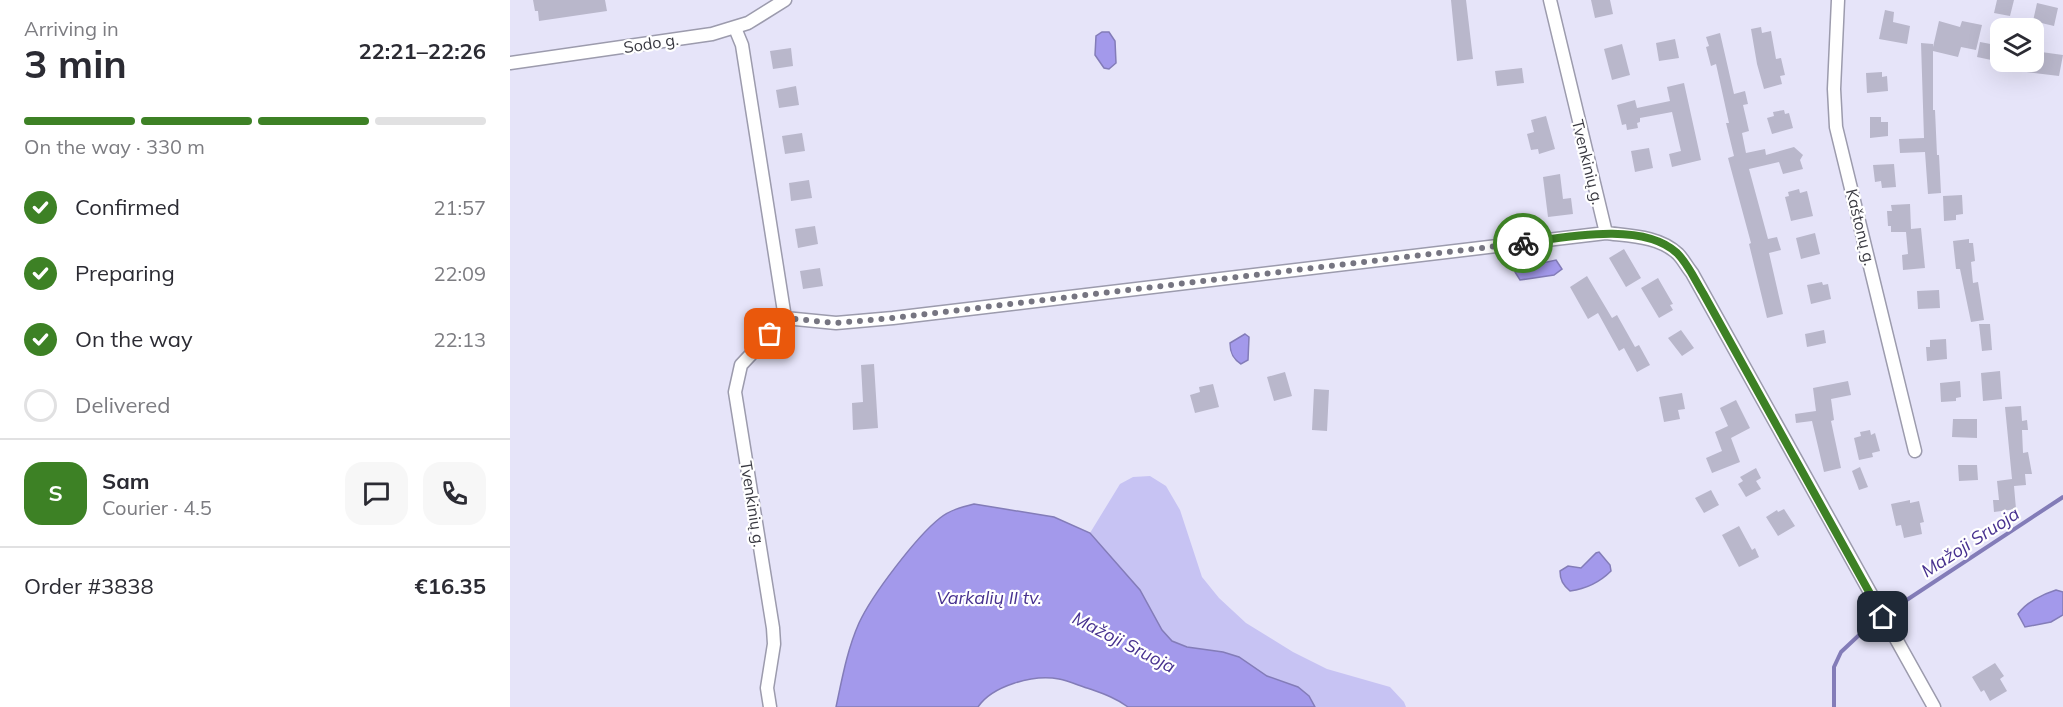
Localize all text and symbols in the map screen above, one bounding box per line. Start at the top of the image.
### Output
text: Arriving in [24,16,119,41]
map controls [1990,18,2044,72]
button: layers [1990,18,2044,72]
street label: Sodo g. [622,29,680,57]
text: 22:21–22:26 [358,37,486,65]
text: 3 min [24,39,127,88]
street label: Tvenkinių g. [1568,117,1608,207]
text: On the way · 330 m [24,134,205,159]
street label: Kaštonų g. [1842,187,1880,267]
icon: check [24,191,57,224]
text: Confirmed [75,193,180,221]
text: 21:57 [433,195,486,220]
courier [1493,213,1553,273]
icon: bike [1507,227,1540,260]
icon: check [24,257,57,290]
text: Preparing [75,259,175,287]
text: 22:09 [433,261,486,286]
pin [744,308,795,359]
icon: bag [753,317,786,350]
icon: check [24,323,57,356]
text: On the way [75,325,193,353]
text: 22:13 [433,327,486,352]
text: Delivered [75,391,170,419]
street label: Tvenkinių g. [736,459,770,549]
button: chat [345,462,408,525]
button: phone [423,462,486,525]
text: Sam [102,467,150,495]
text: S [48,479,63,507]
text: Courier · 4.5 [102,495,212,520]
water label: Mažoji Sruoja [1917,502,2024,582]
text: Order #3838 [24,572,154,600]
text: €16.35 [415,572,486,600]
water label: Varkalių II tv. [936,586,1042,609]
pin [1857,591,1908,642]
icon: home [1866,600,1899,633]
water label: Mažoji Sruoja [1069,606,1179,678]

